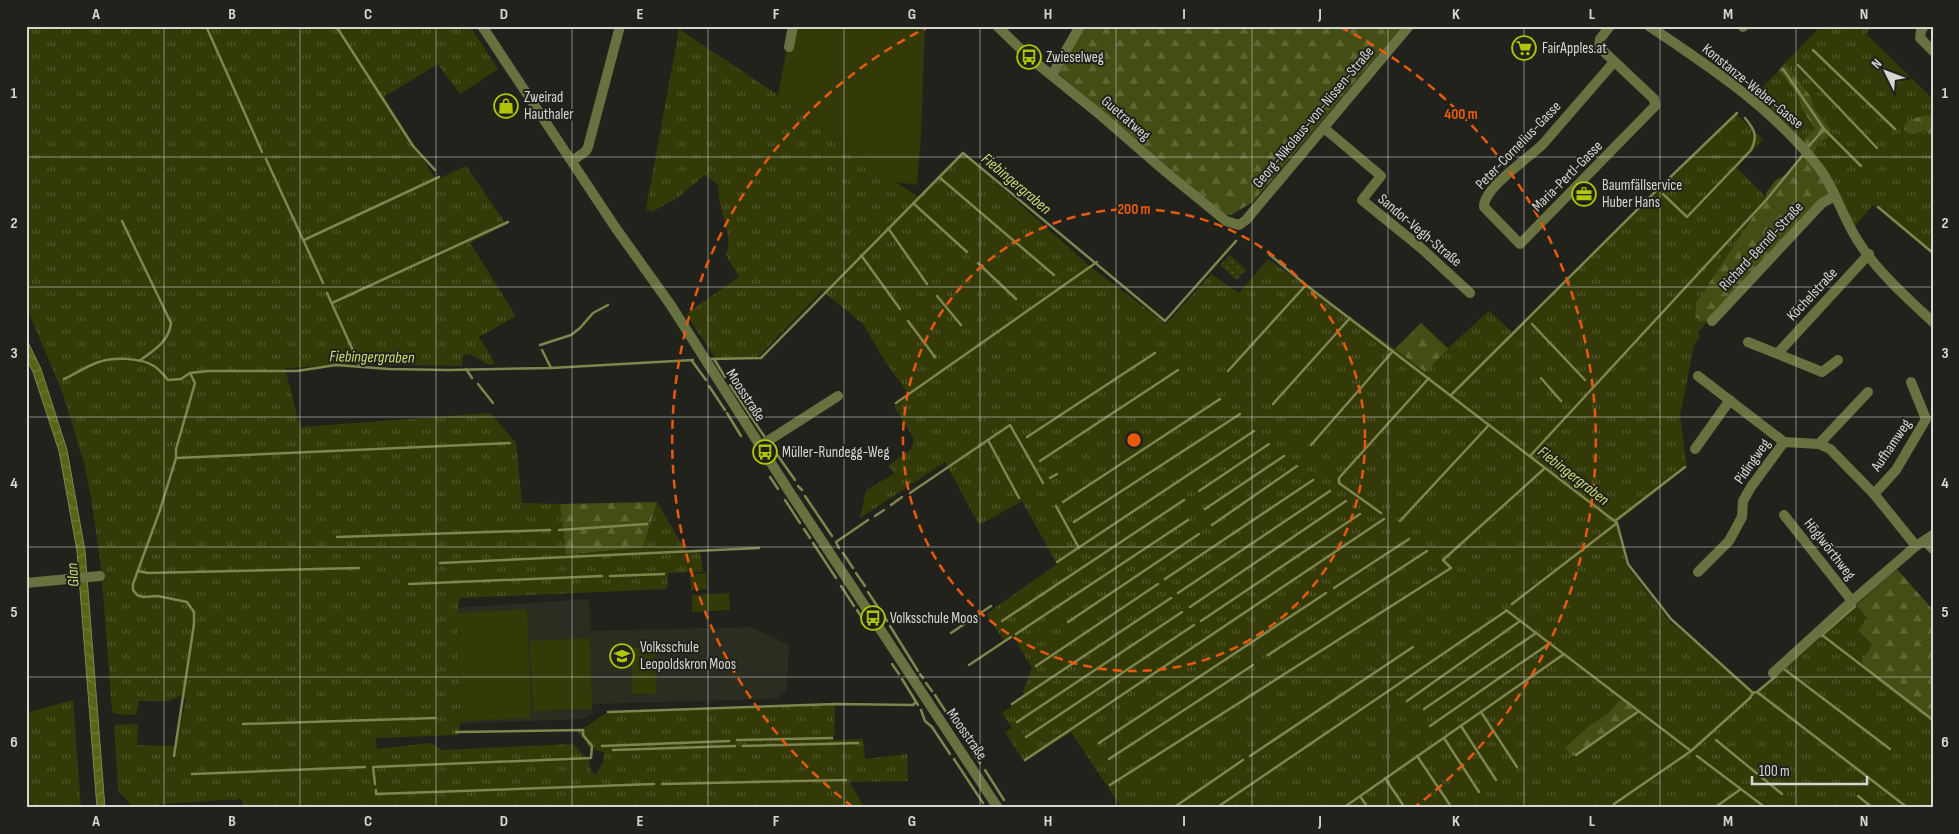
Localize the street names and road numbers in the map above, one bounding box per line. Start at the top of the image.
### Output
street label: Konstanze-Weber-Gasse [1698,40,1807,133]
street label: Georg-Nikolaus-von-Nissen-Straße [1249,43,1378,192]
street label: Guetratweg [1097,92,1154,145]
street label: Peter-Cornelius-Gasse [1471,97,1565,194]
street label: Maria-Pertl-Gasse [1528,137,1607,216]
street label: Sandor-Vegh-Straße [1374,190,1466,271]
street label: Richard-Berndl-Straße [1715,198,1807,295]
street label: Köchelstraße [1783,264,1842,325]
street label: Moosstraße [722,365,770,425]
street label: Aufhamweg [1866,415,1916,476]
street label: Pidingweg [1730,435,1775,488]
street label: Höglwörthweg [1800,515,1860,584]
street label: Moosstraße [942,705,991,764]

